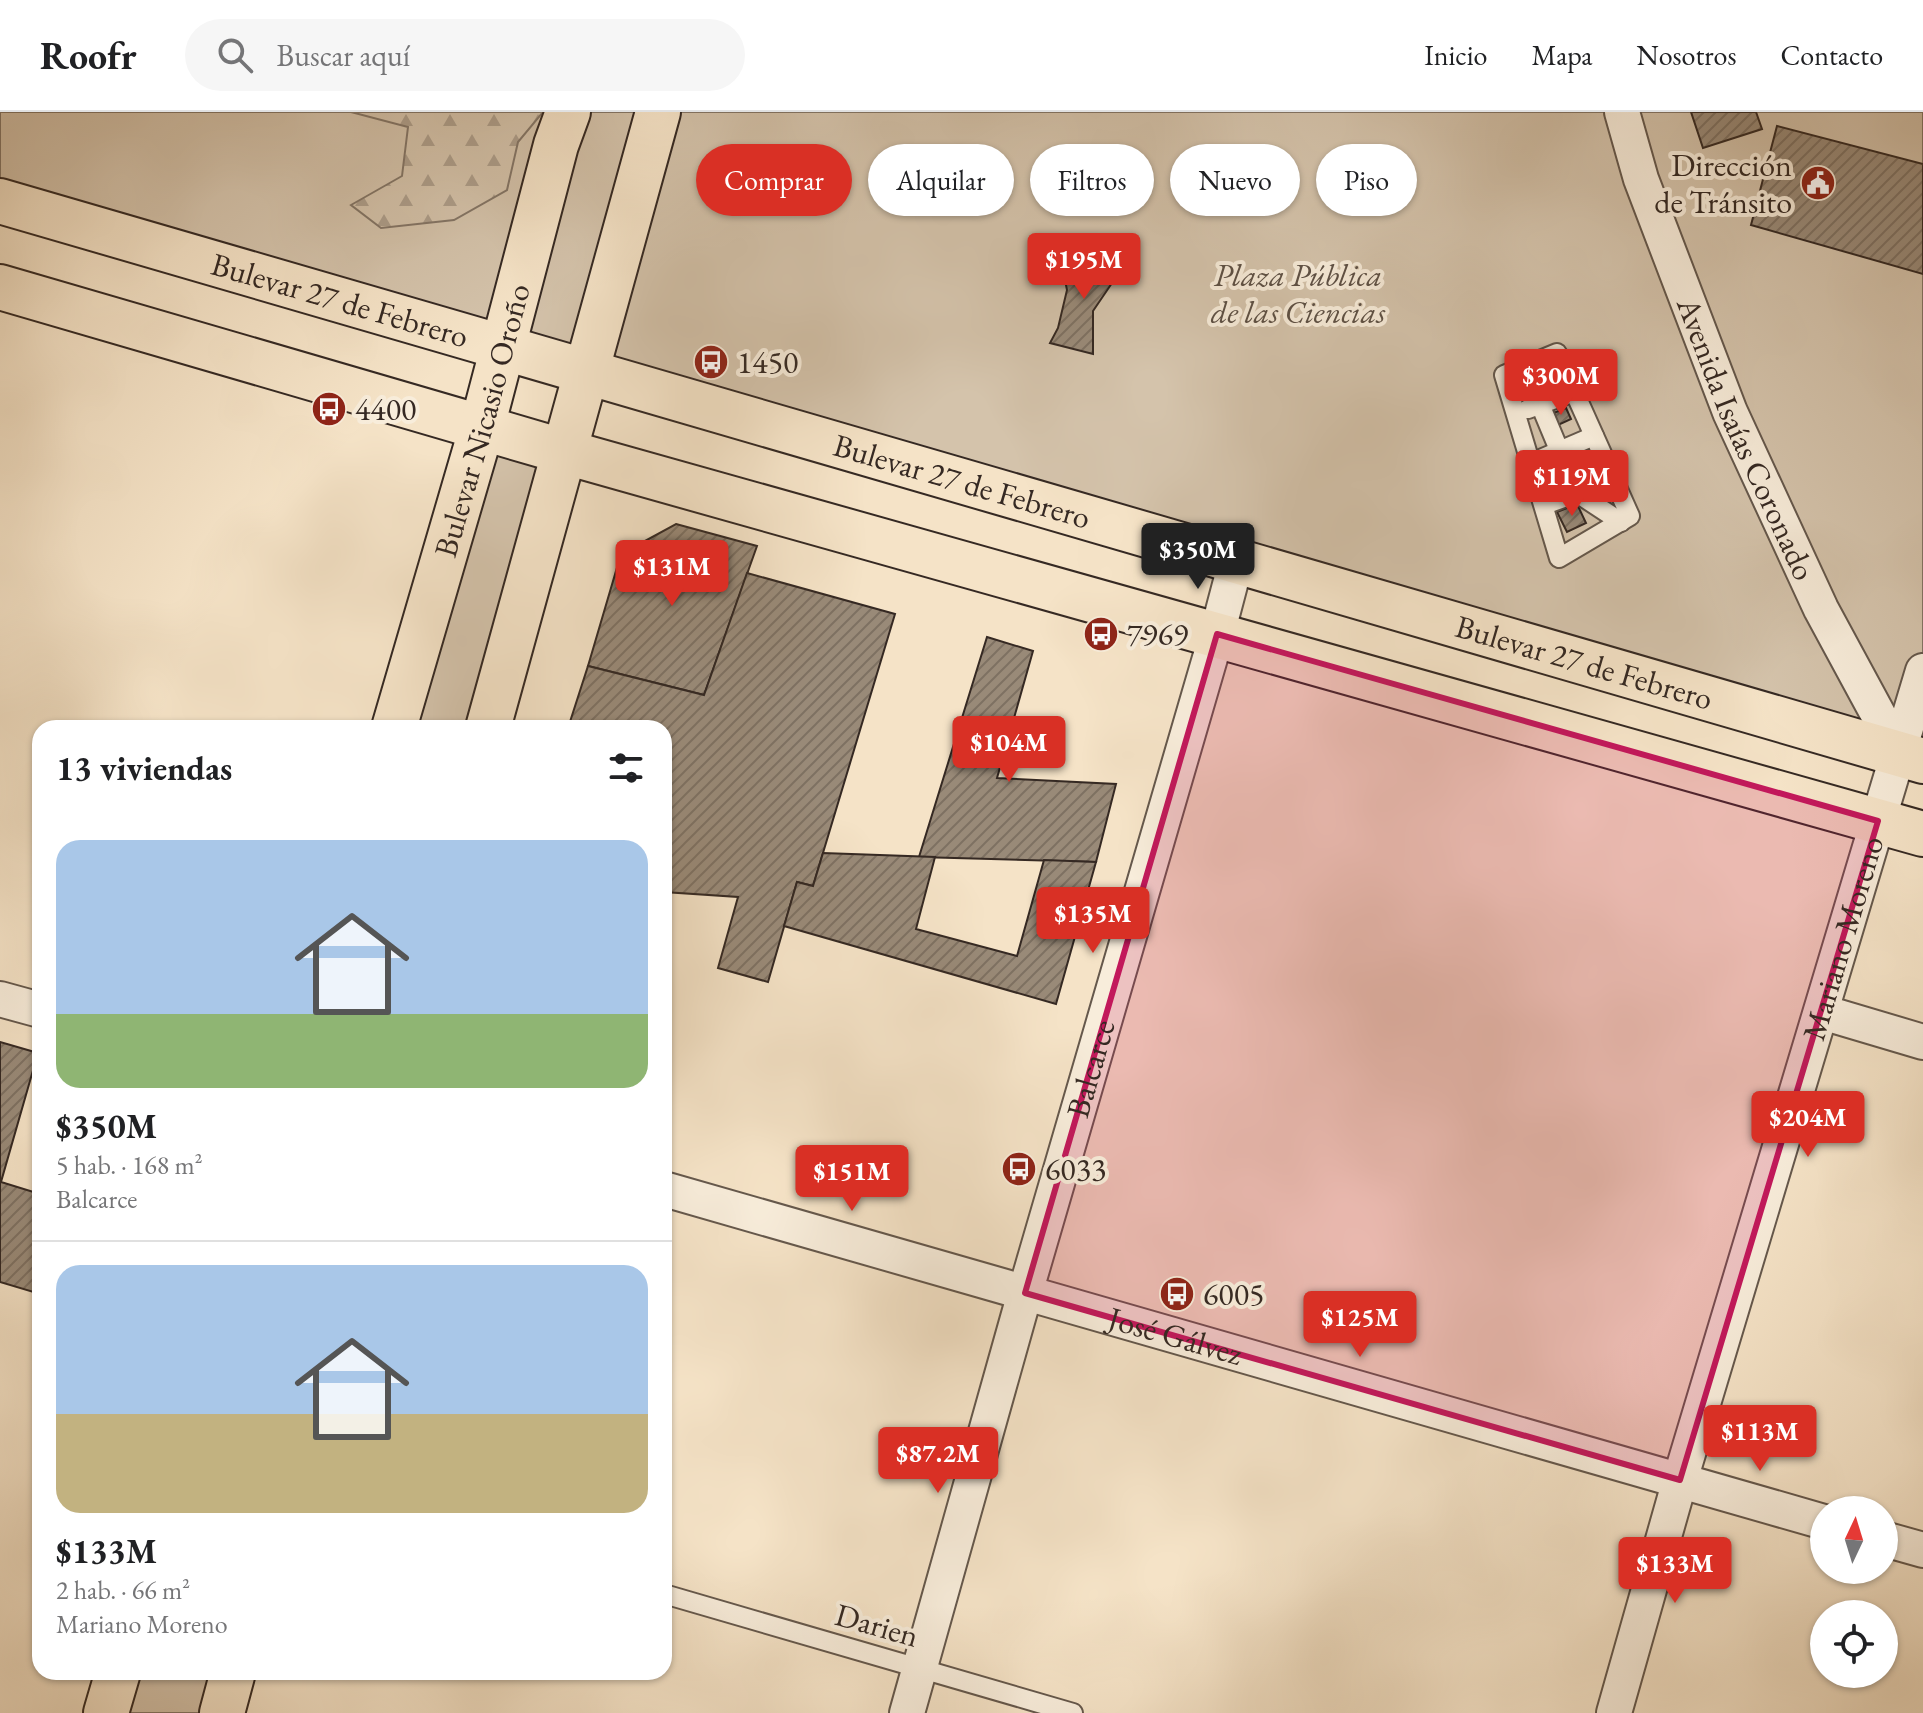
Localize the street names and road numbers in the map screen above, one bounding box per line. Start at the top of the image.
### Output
street label: Bulevar 27 de Febrero [206,243,473,357]
street label: Bulevar Nicasio Oroño [424,279,540,562]
street label: Avenida Isaías Coronado [1667,290,1826,587]
street label: Bulevar 27 de Febrero [829,424,1095,538]
street label: Bulevar 27 de Febrero [1451,605,1718,720]
street label: Mariano Moreno [1792,831,1893,1045]
street label: Balcarce [1056,1015,1125,1123]
street label: José Gálvez [1101,1296,1247,1375]
street label: Darien [830,1593,924,1657]

